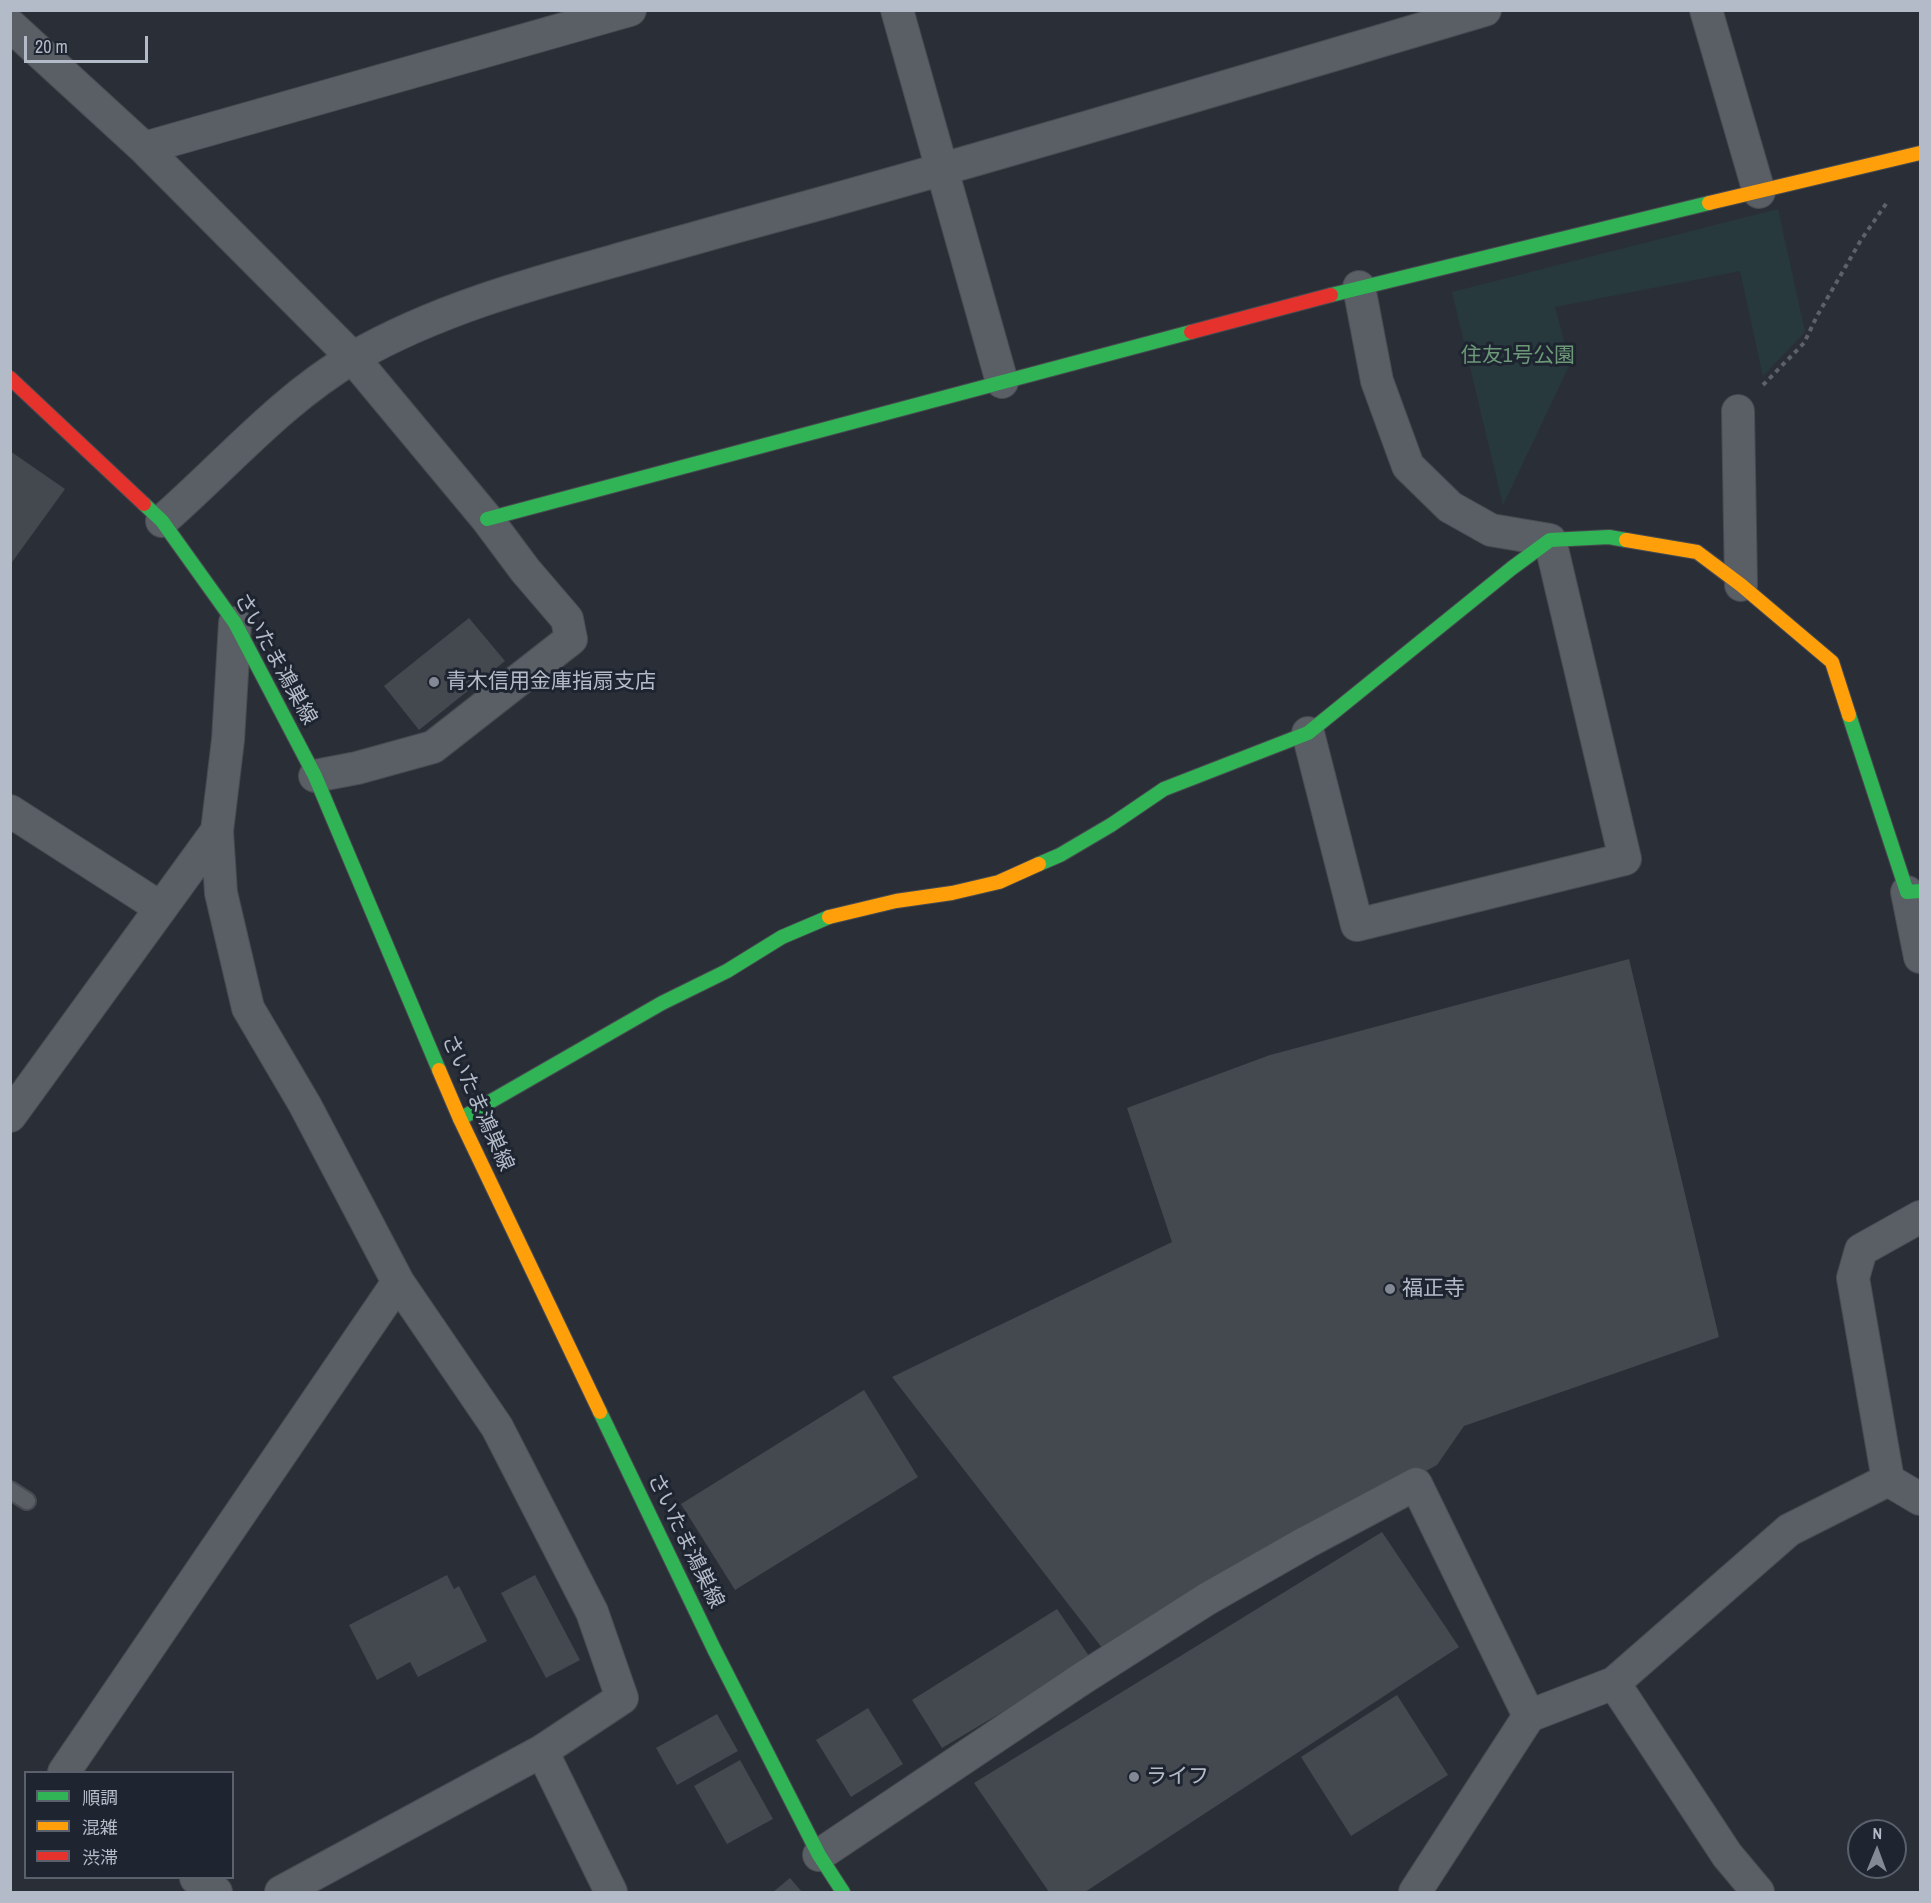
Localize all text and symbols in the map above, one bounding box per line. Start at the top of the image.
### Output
scale bar [27,24,152,62]
text: 20 m [35,34,68,59]
park label: 住友1号公園 [1461,343,1575,369]
street label: さいたま鴻巣線 [228,589,322,729]
place label: 青木信用金庫指扇支店 [446,669,656,695]
marker: 青木信用金庫指扇支店 [427,675,441,689]
street label: さいたま鴻巣線 [436,1031,518,1175]
place label: 福正寺 [1402,1276,1465,1302]
marker: 福正寺 [1383,1282,1397,1296]
street label: さいたま鴻巣線 [641,1469,729,1613]
place label: ライフ [1146,1764,1209,1790]
marker: ライフ [1127,1770,1141,1784]
legend [24,1771,234,1879]
text: 順調 [82,1785,118,1810]
text: 混雑 [82,1815,118,1840]
north arrow [1847,1819,1907,1879]
text: N [1872,1822,1882,1844]
text: 渋滞 [82,1845,118,1870]

